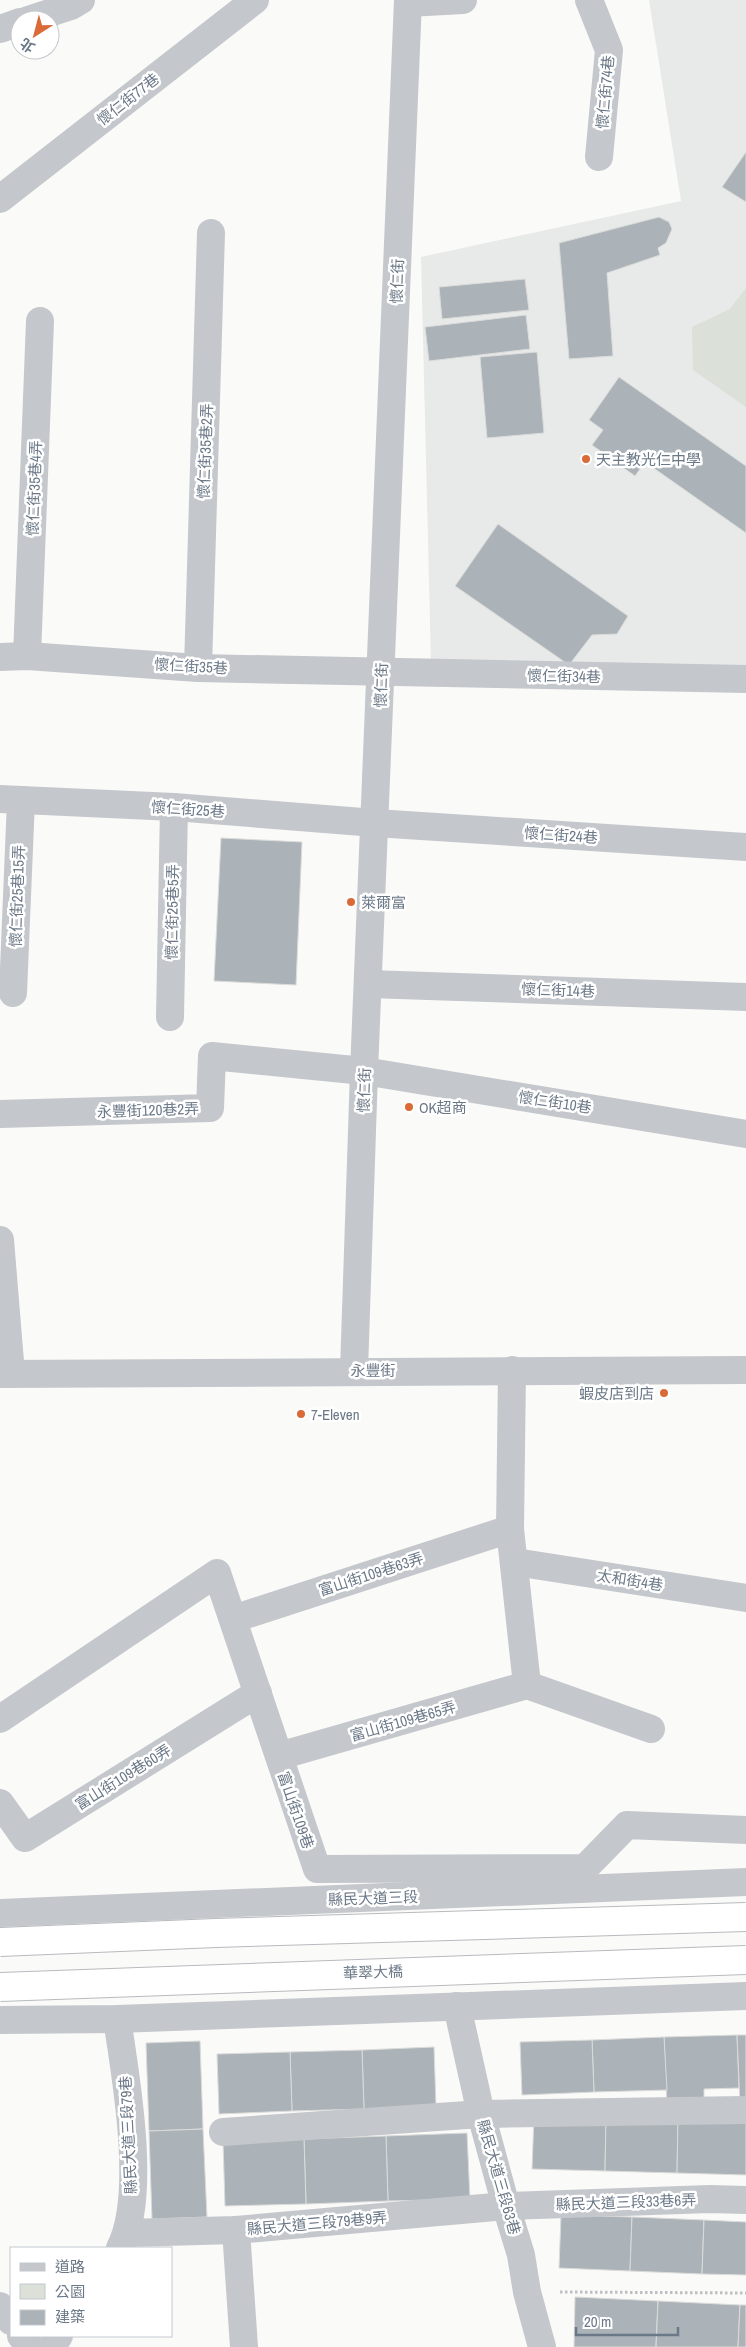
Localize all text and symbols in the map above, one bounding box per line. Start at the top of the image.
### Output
north arrow [10,10,60,60]
text: 北 [16,34,38,57]
street label: 懷仁街74巷 [591,54,619,130]
street label: 懷仁街77巷 [93,68,163,130]
street label: 懷仁街 [386,258,408,304]
street label: 懷仁街35巷2弄 [193,403,217,499]
street label: 懷仁街35巷4弄 [22,440,46,536]
place label: 天主教光仁中學 [596,449,701,470]
marker: 天主教光仁中學 [580,453,592,465]
street label: 懷仁街35巷 [154,654,228,678]
street label: 懷仁街 [370,662,392,708]
street label: 懷仁街34巷 [527,665,601,687]
street label: 懷仁街25巷 [151,796,225,822]
street label: 懷仁街24巷 [524,822,598,848]
street label: 懷仁街25巷15弄 [5,844,29,948]
street label: 懷仁街25巷5弄 [161,864,183,960]
place label: 萊爾富 [361,892,406,913]
marker: 萊爾富 [345,896,357,908]
street label: 懷仁街14巷 [521,978,595,1002]
street label: 懷仁街 [353,1067,375,1113]
street label: 懷仁街10巷 [517,1086,593,1118]
place label: OK超商 [419,1097,467,1118]
street label: 永豐街120巷2弄 [96,1098,200,1122]
marker: OK超商 [403,1101,415,1113]
street label: 永豐街 [350,1360,396,1381]
place label: 蝦皮店到店 [579,1383,654,1404]
marker: 蝦皮店到店 [658,1387,670,1399]
place label: 7-Eleven [311,1404,360,1425]
marker: 7-Eleven [295,1408,307,1420]
street label: 富山街109巷63弄 [316,1547,426,1601]
street label: 太和街4巷 [595,1564,665,1596]
street label: 富山街109巷65弄 [348,1696,458,1746]
street label: 富山街109巷60弄 [71,1739,175,1815]
street label: 富山街109巷 [273,1769,319,1851]
street label: 縣民大道三段 [328,1886,418,1910]
street label: 華翠大橋 [343,1960,403,1984]
street label: 縣民大道三段79巷 [114,2075,142,2195]
street label: 縣民大道三段63巷 [473,2117,525,2237]
street label: 縣民大道三段33巷6弄 [555,2189,697,2215]
street label: 縣民大道三段79巷9弄 [246,2206,388,2240]
legend [10,2247,172,2337]
text: 道路 [55,2256,85,2277]
text: 公園 [55,2281,85,2302]
scale bar [576,2304,678,2336]
text: 建築 [55,2306,85,2327]
text: 20 m [584,2311,611,2332]

